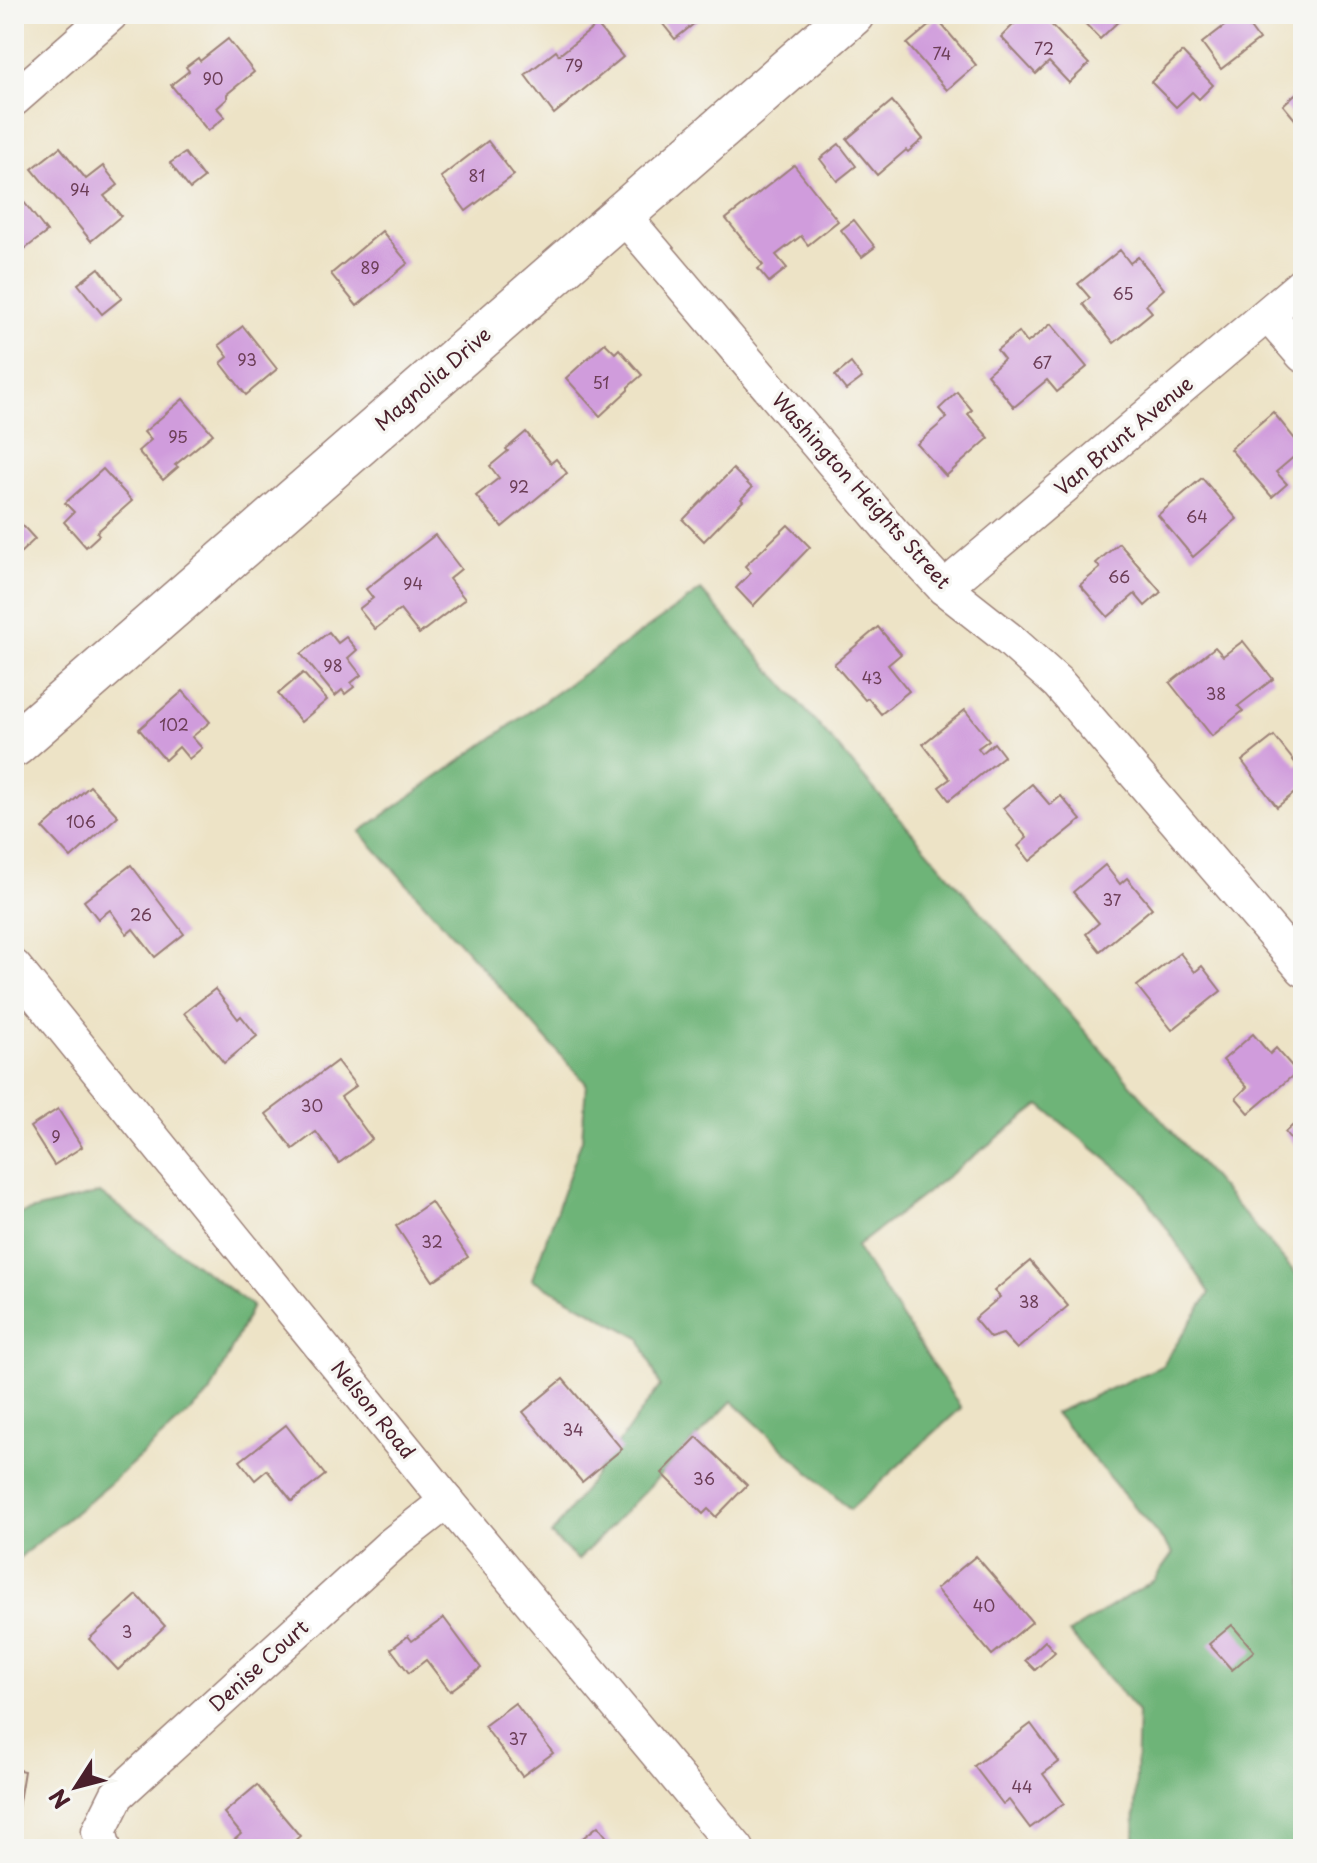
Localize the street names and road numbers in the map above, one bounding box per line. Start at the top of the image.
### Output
street label: Magnolia Drive [368,319,497,437]
street label: Van Brunt Avenue [1048,368,1199,502]
street label: Washington Heights Street [765,385,958,595]
street label: Nelson Road [325,1354,423,1465]
street label: Denise Court [202,1612,315,1718]

